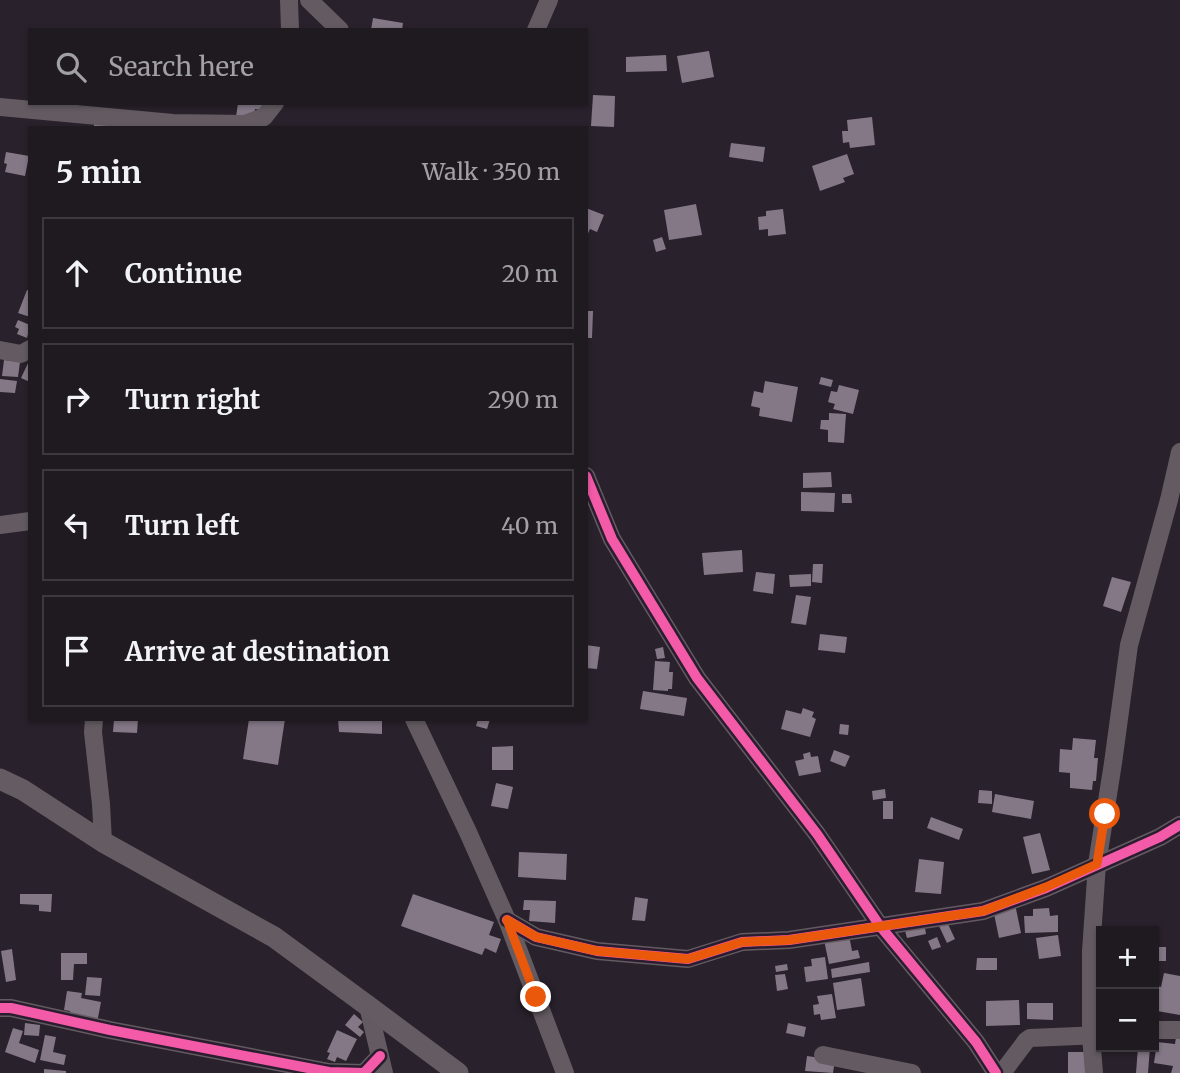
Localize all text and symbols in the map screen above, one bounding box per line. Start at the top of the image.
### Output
search box [28,28,588,105]
icon: search [52,48,90,86]
text: Search here [108,50,254,83]
text: 5 min [56,153,141,191]
text: Walk · 350 m [422,157,560,186]
icon: ahead [58,254,96,292]
text: Continue [125,257,242,290]
text: 20 m [502,259,558,288]
icon: right [58,380,96,418]
text: Turn right [125,383,260,416]
text: 290 m [488,385,558,414]
icon: left [58,506,96,544]
text: Turn left [125,509,239,542]
text: 40 m [501,511,558,540]
icon: arrive [58,632,96,670]
text: Arrive at destination [125,635,390,668]
route start [1089,798,1120,829]
map controls [1096,926,1159,1052]
button: + [1096,926,1159,989]
route end [520,981,551,1012]
button: − [1096,989,1159,1052]

